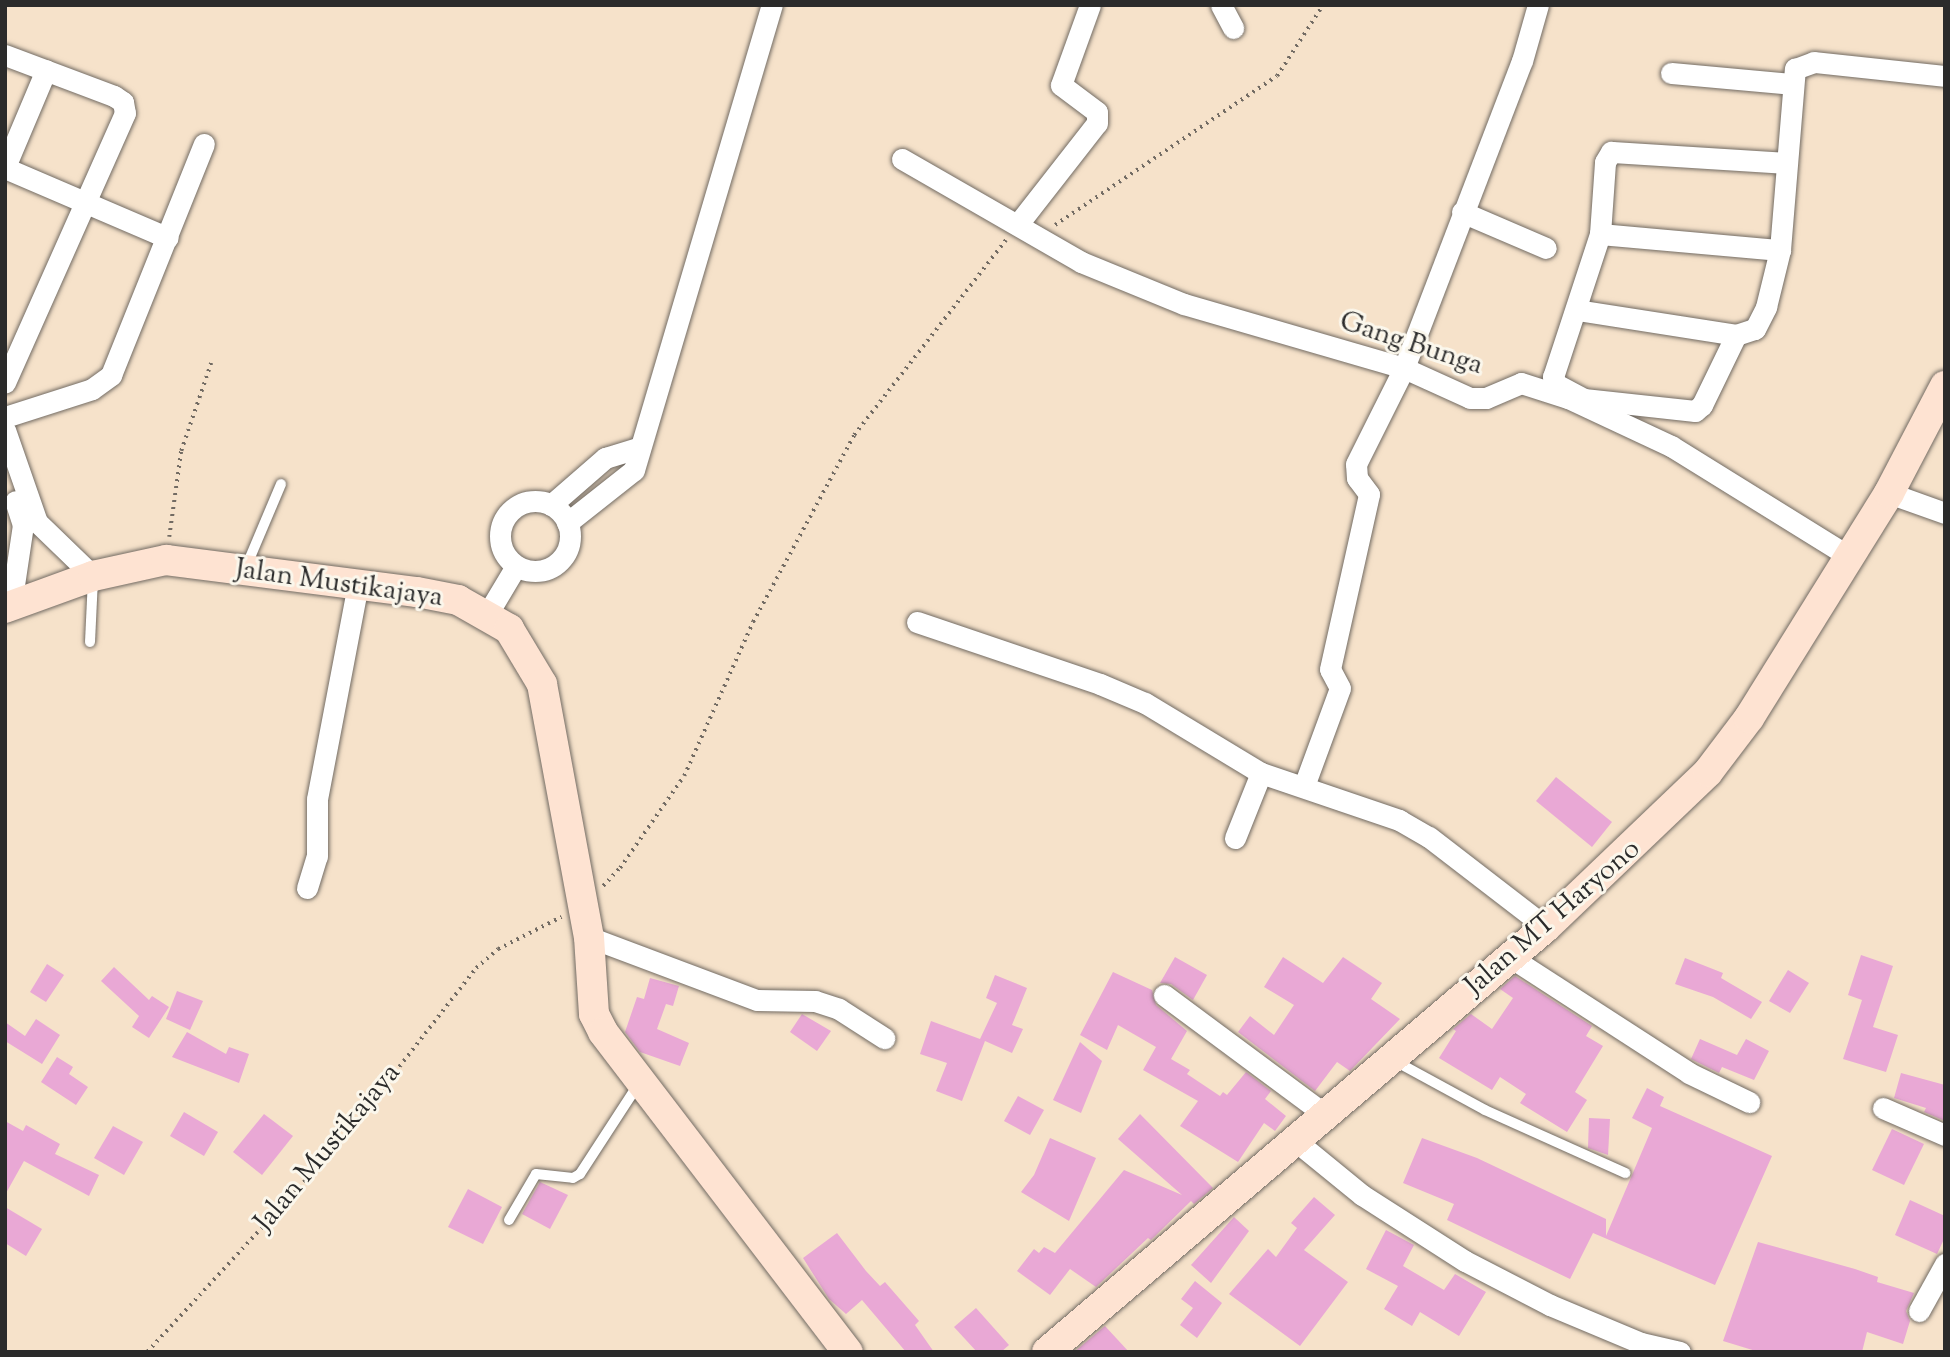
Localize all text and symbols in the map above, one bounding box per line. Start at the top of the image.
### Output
street label: Gang Bunga [1335,305,1487,383]
street label: Jalan Mustikajaya [233,553,445,615]
street label: Jalan MT Haryono [1459,833,1647,1003]
street label: Jalan Mustikajaya [248,1057,408,1239]

